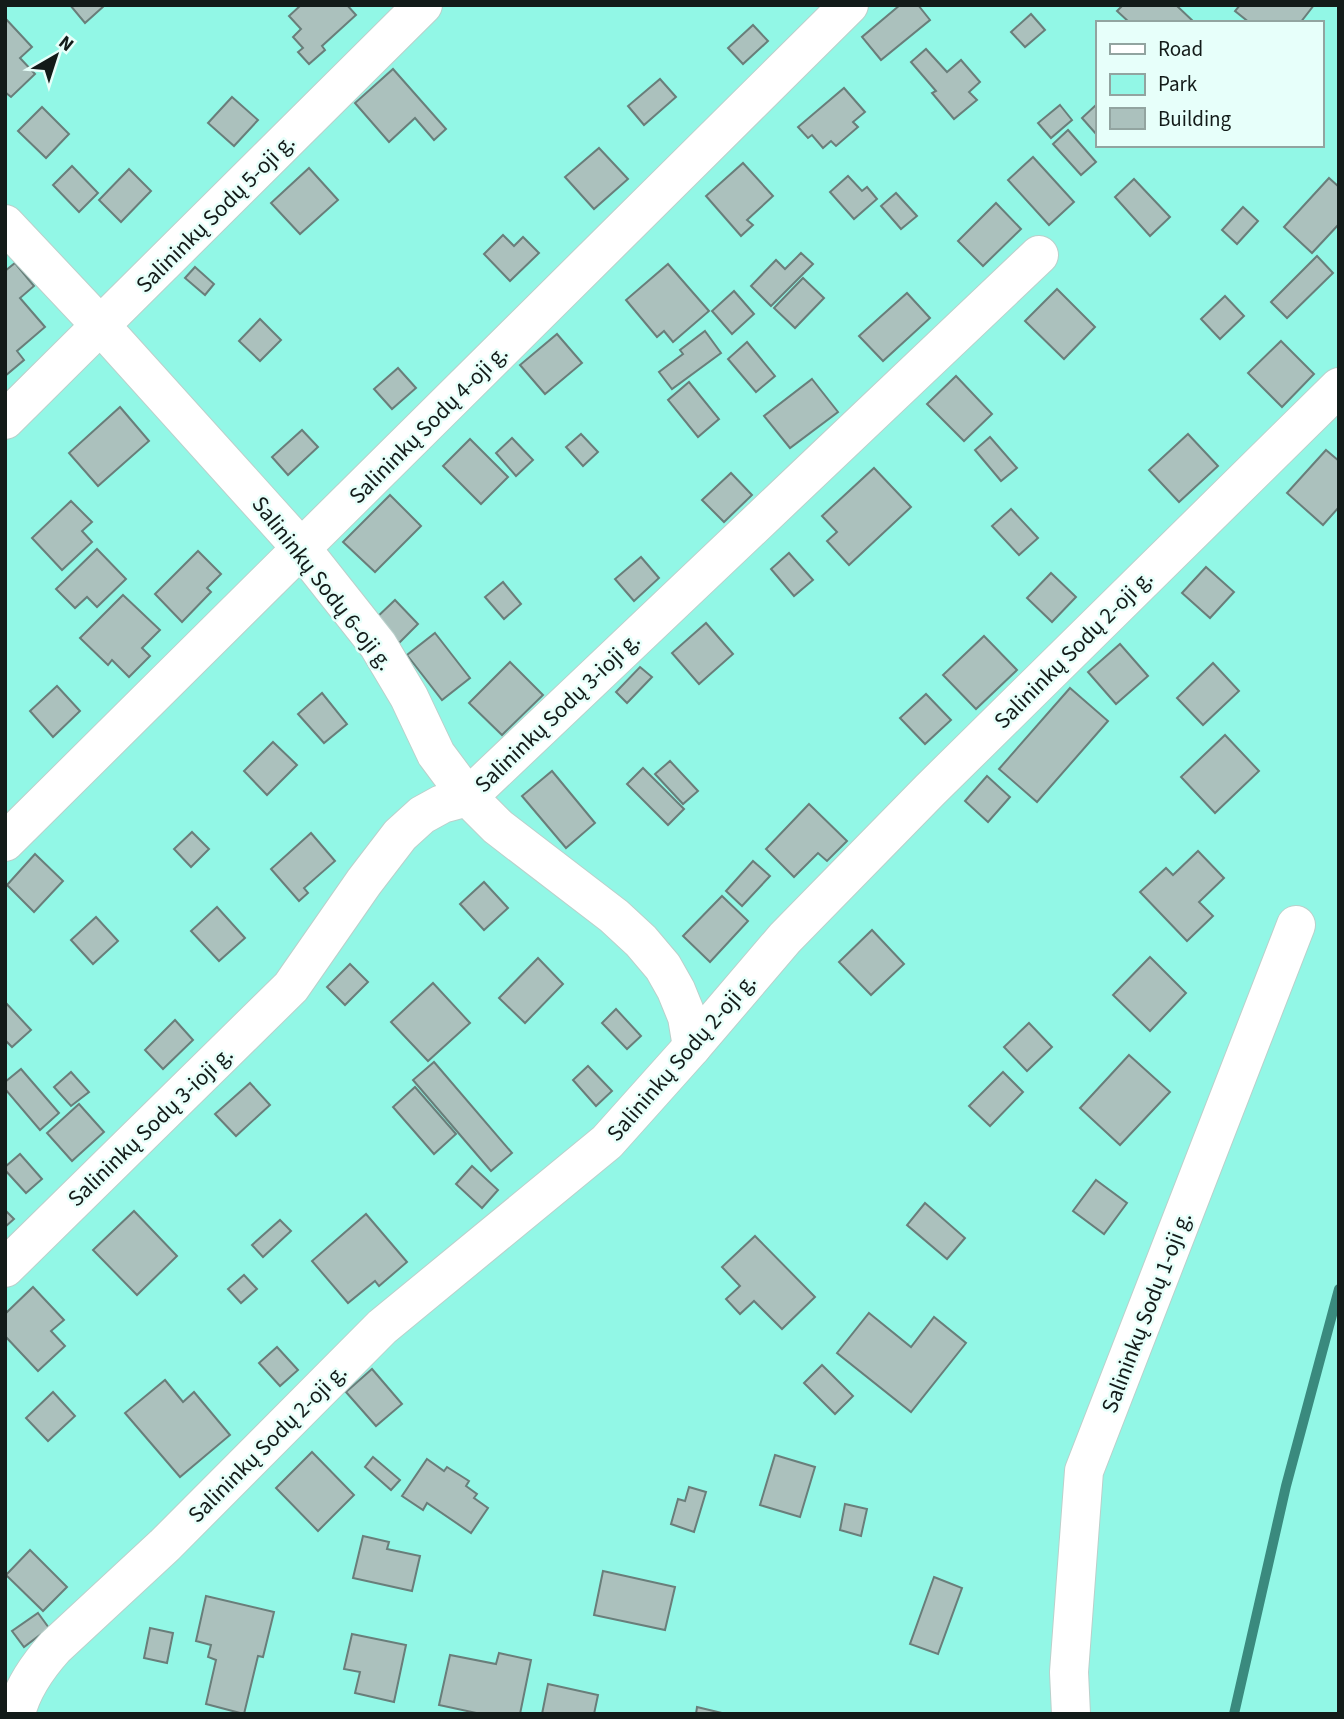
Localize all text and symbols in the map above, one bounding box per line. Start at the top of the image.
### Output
north arrow [21,21,91,91]
legend [1096,21,1323,147]
text: N [52,29,79,58]
text: Road [1158,34,1203,64]
text: Park [1158,69,1198,99]
text: Building [1158,104,1232,134]
street label: Salininkų Sodų 5-oji g. [128,126,302,300]
street label: Salininkų Sodų 4-oji g. [341,337,515,511]
street label: Salininkų Sodų 6-oji g. [244,489,401,678]
street label: Salininkų Sodų 2-oji g. [986,562,1160,736]
street label: Salininkų Sodų 3-ioji g. [467,624,648,800]
street label: Salininkų Sodų 2-oji g. [599,966,764,1149]
street label: Salininkų Sodų 3-ioji g. [60,1038,241,1214]
street label: Salininkų Sodų 1-oji g. [1093,1207,1200,1418]
street label: Salininkų Sodų 2-oji g. [180,1356,354,1530]

